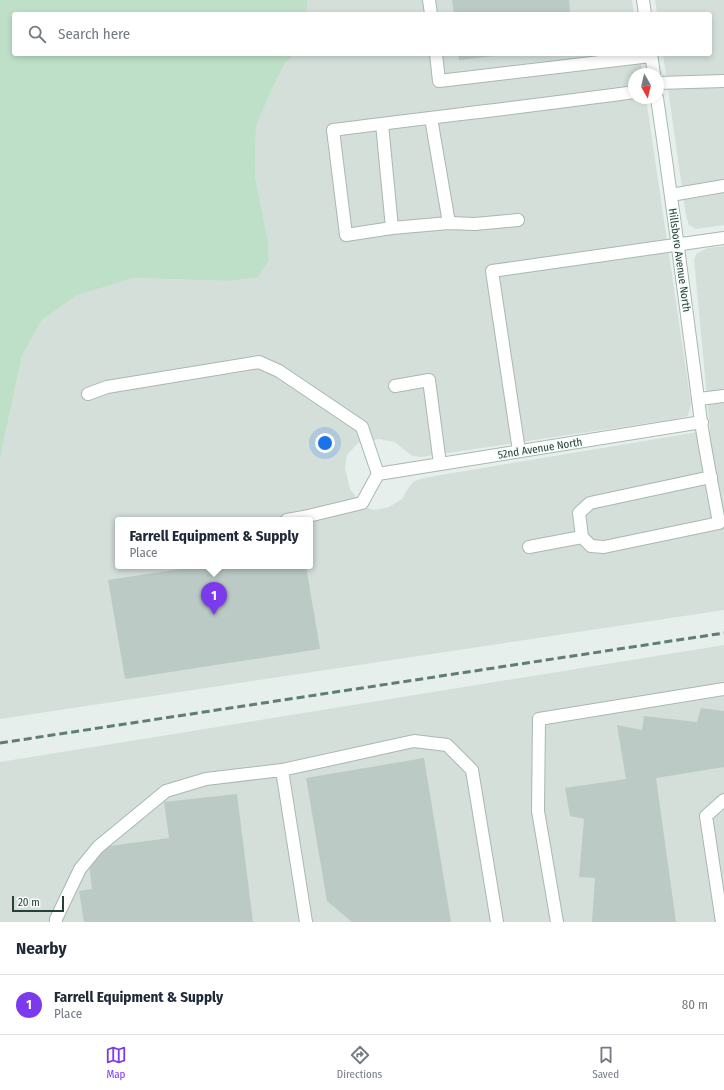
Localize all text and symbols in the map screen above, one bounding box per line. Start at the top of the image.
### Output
search box [12,12,712,56]
icon: search [26,23,48,45]
text: Search here [58,25,130,43]
north arrow [628,68,664,104]
street label: Hillsboro Avenue North [666,207,693,313]
your location [315,433,335,453]
street label: 52nd Avenue North [497,435,583,462]
popup [115,517,313,569]
text: Farrell Equipment & Supply [129,527,299,545]
text: Place [129,545,158,560]
pin: 1 [201,582,227,615]
scale bar [12,894,64,913]
text: 20 m [18,896,40,909]
text: Nearby [16,938,67,959]
text: Farrell Equipment & Supply [54,988,223,1006]
text: 1 [26,997,32,1012]
text: 80 m [682,997,708,1012]
text: Place [54,1006,82,1021]
tab: Map [105,1044,127,1081]
tab: Directions [337,1044,382,1081]
tab: Saved [592,1044,619,1081]

